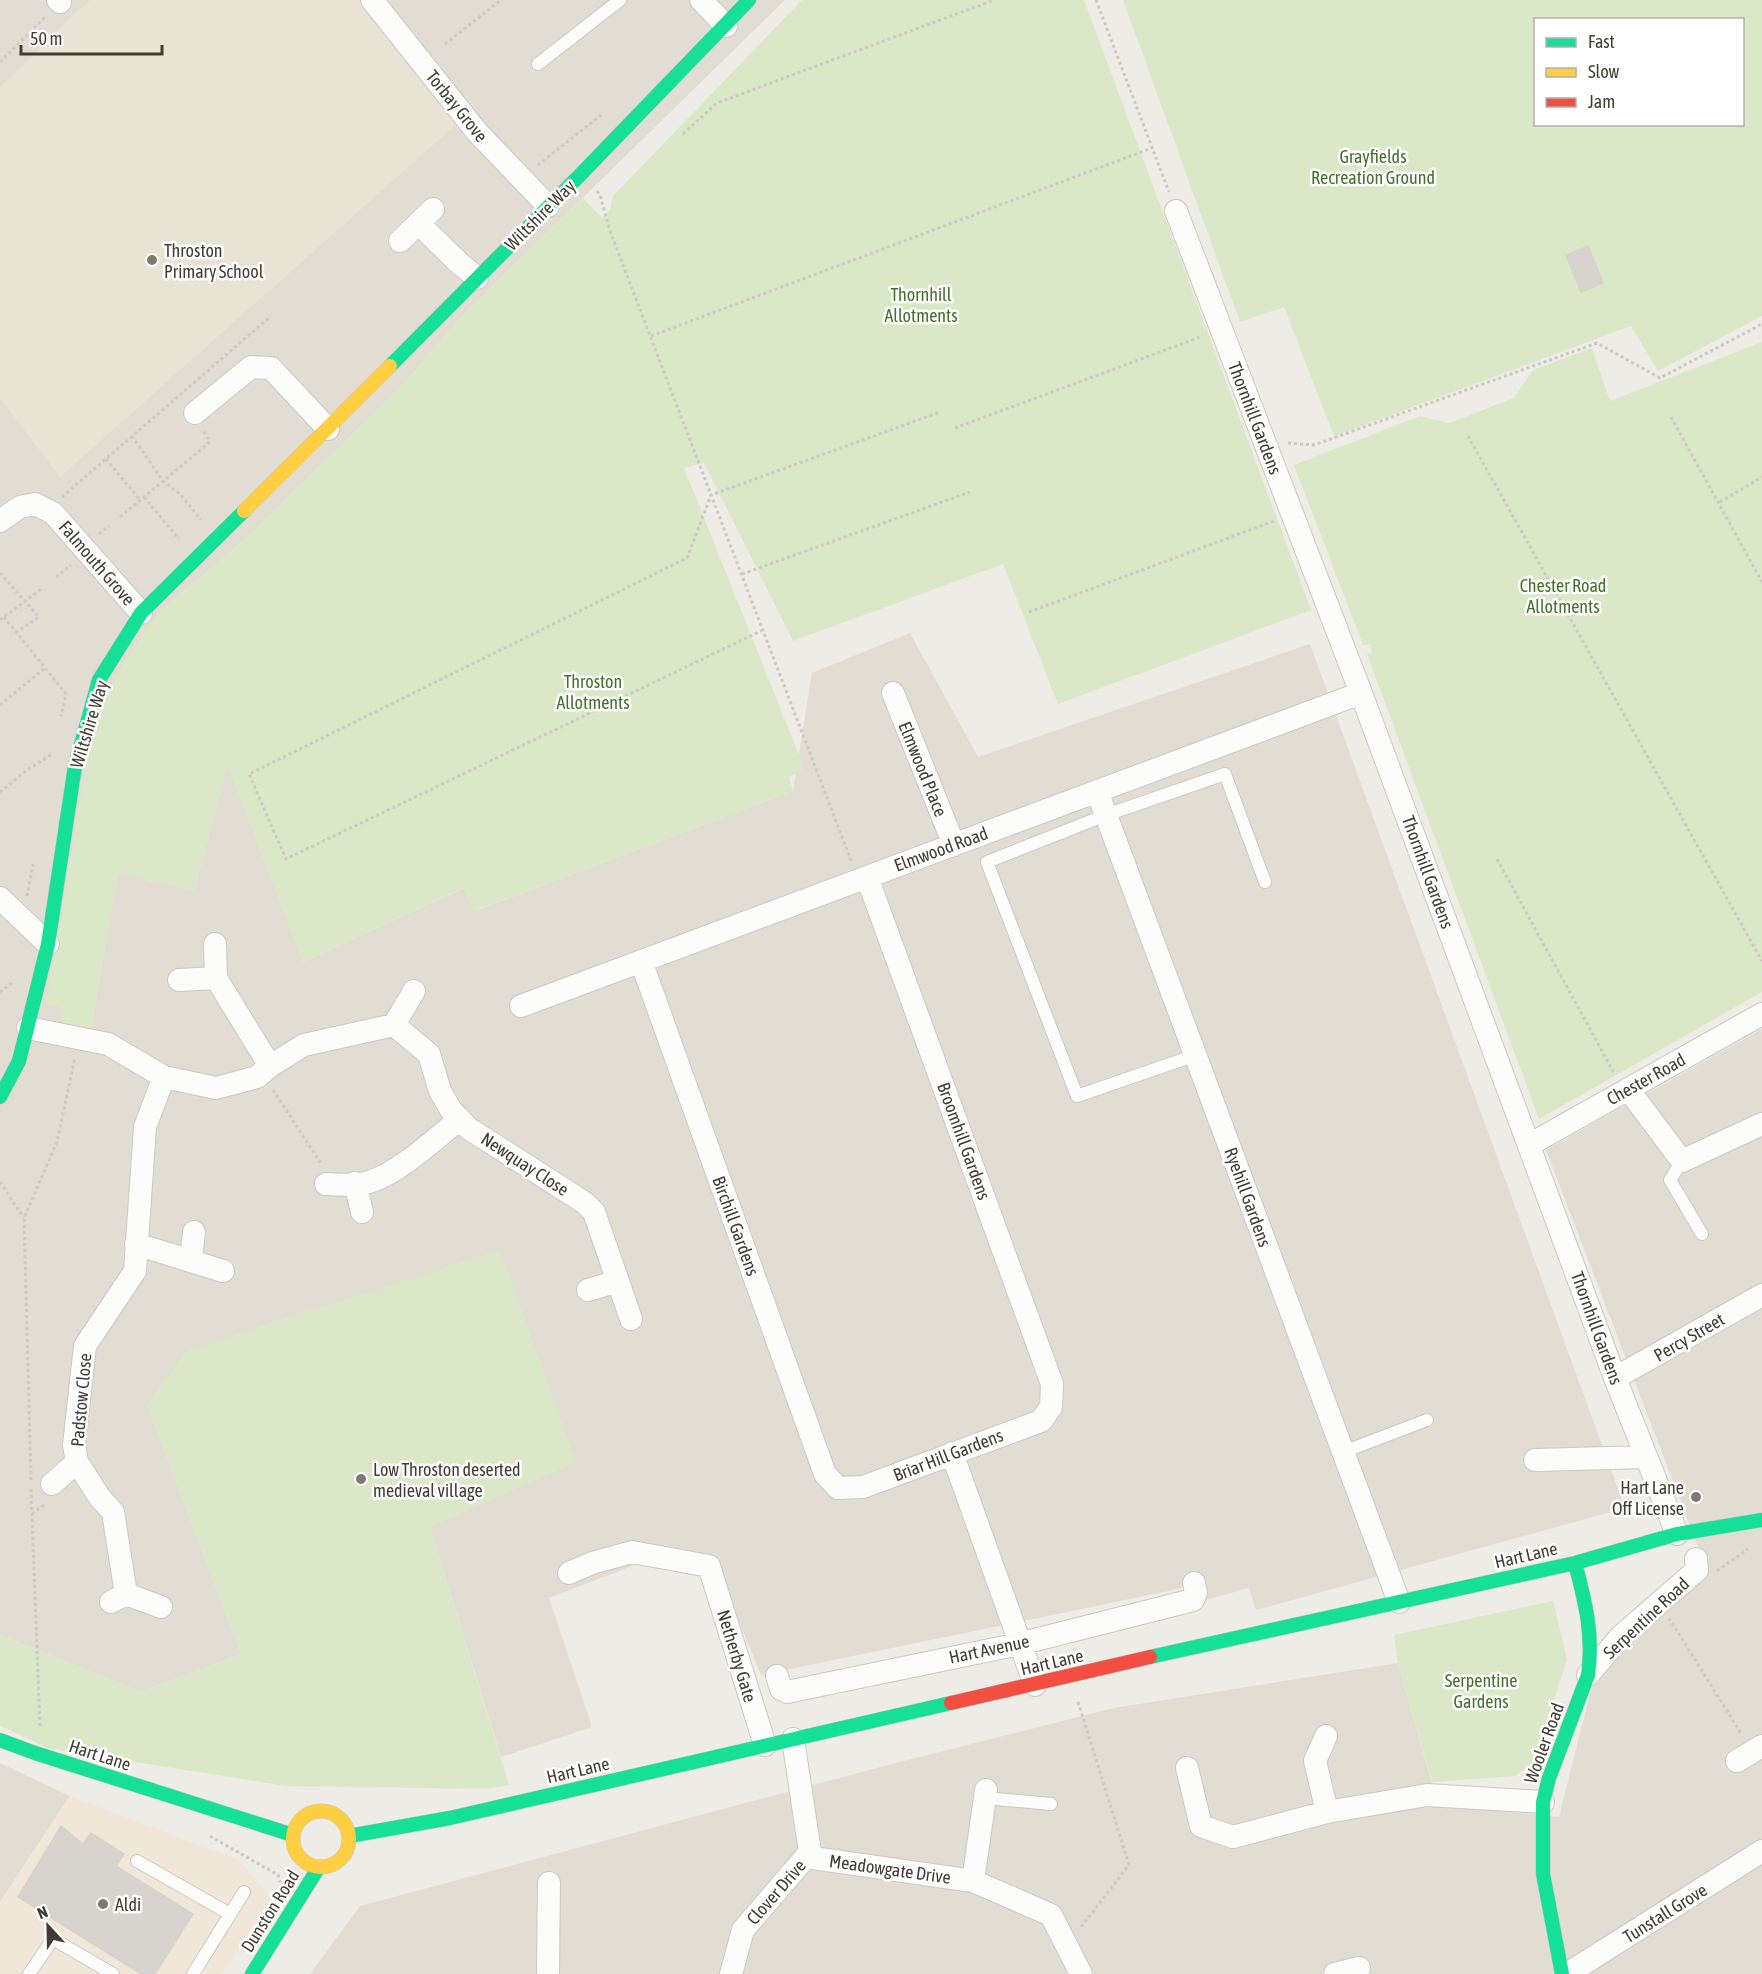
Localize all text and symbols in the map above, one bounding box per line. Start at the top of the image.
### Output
scale bar [21,18,162,56]
legend [1534,18,1744,126]
text: 50 m [30,28,62,49]
text: Fast [1588,31,1615,52]
text: Slow [1588,61,1619,82]
street label: Torbay Grove [422,66,492,146]
text: Jam [1588,91,1615,112]
park label: Grayfields Recreation Ground [1311,146,1435,188]
street label: Wiltshire Way [501,176,579,254]
place label: Throston Primary School [164,240,264,282]
marker: Throston Primary School [145,253,159,267]
park label: Thornhill Allotments [884,284,958,326]
street label: Thornhill Gardens [1224,359,1286,477]
street label: Falmouth Grove [55,516,139,610]
park label: Chester Road Allotments [1520,575,1606,617]
park label: Throston Allotments [556,671,630,713]
street label: Wiltshire Way [66,678,112,770]
street label: Elmwood Place [894,718,952,820]
street label: Thornhill Gardens [1398,813,1458,931]
street label: Elmwood Road [891,822,991,876]
street label: Chester Road [1603,1049,1689,1109]
street label: Broomhill Gardens [933,1079,995,1203]
street label: Newquay Close [477,1128,573,1200]
street label: Ryehill Gardens [1220,1144,1276,1250]
street label: Birchill Gardens [708,1173,764,1279]
street label: Thornhill Gardens [1567,1269,1627,1387]
street label: Percy Street [1650,1308,1728,1366]
street label: Padstow Close [66,1352,96,1448]
street label: Briar Hill Gardens [890,1424,1006,1486]
place label: Low Throston deserted medieval village [373,1459,521,1501]
marker: Low Throston deserted medieval village [354,1472,368,1486]
place label: Hart Lane Off License [1612,1477,1684,1519]
marker: Hart Lane Off License [1689,1490,1703,1504]
street label: Hart Lane [1493,1538,1559,1572]
street label: Serpentine Road [1599,1573,1693,1663]
street label: Netherby Gate [713,1607,761,1705]
street label: Hart Avenue [947,1630,1031,1668]
street label: Hart Lane [1019,1645,1085,1679]
park label: Serpentine Gardens [1445,1670,1517,1712]
street label: Wooler Road [1520,1700,1568,1786]
street label: Hart Lane [66,1735,134,1775]
street label: Hart Lane [545,1753,611,1787]
street label: Meadowgate Drive [828,1850,952,1888]
street label: Clover Drive [742,1855,810,1929]
street label: Dunston Road [236,1866,304,1956]
street label: Tunstall Grove [1619,1879,1711,1947]
place label: Aldi [115,1894,141,1915]
north arrow [18,1896,78,1956]
marker: Aldi [96,1897,110,1911]
text: N [35,1902,50,1922]

